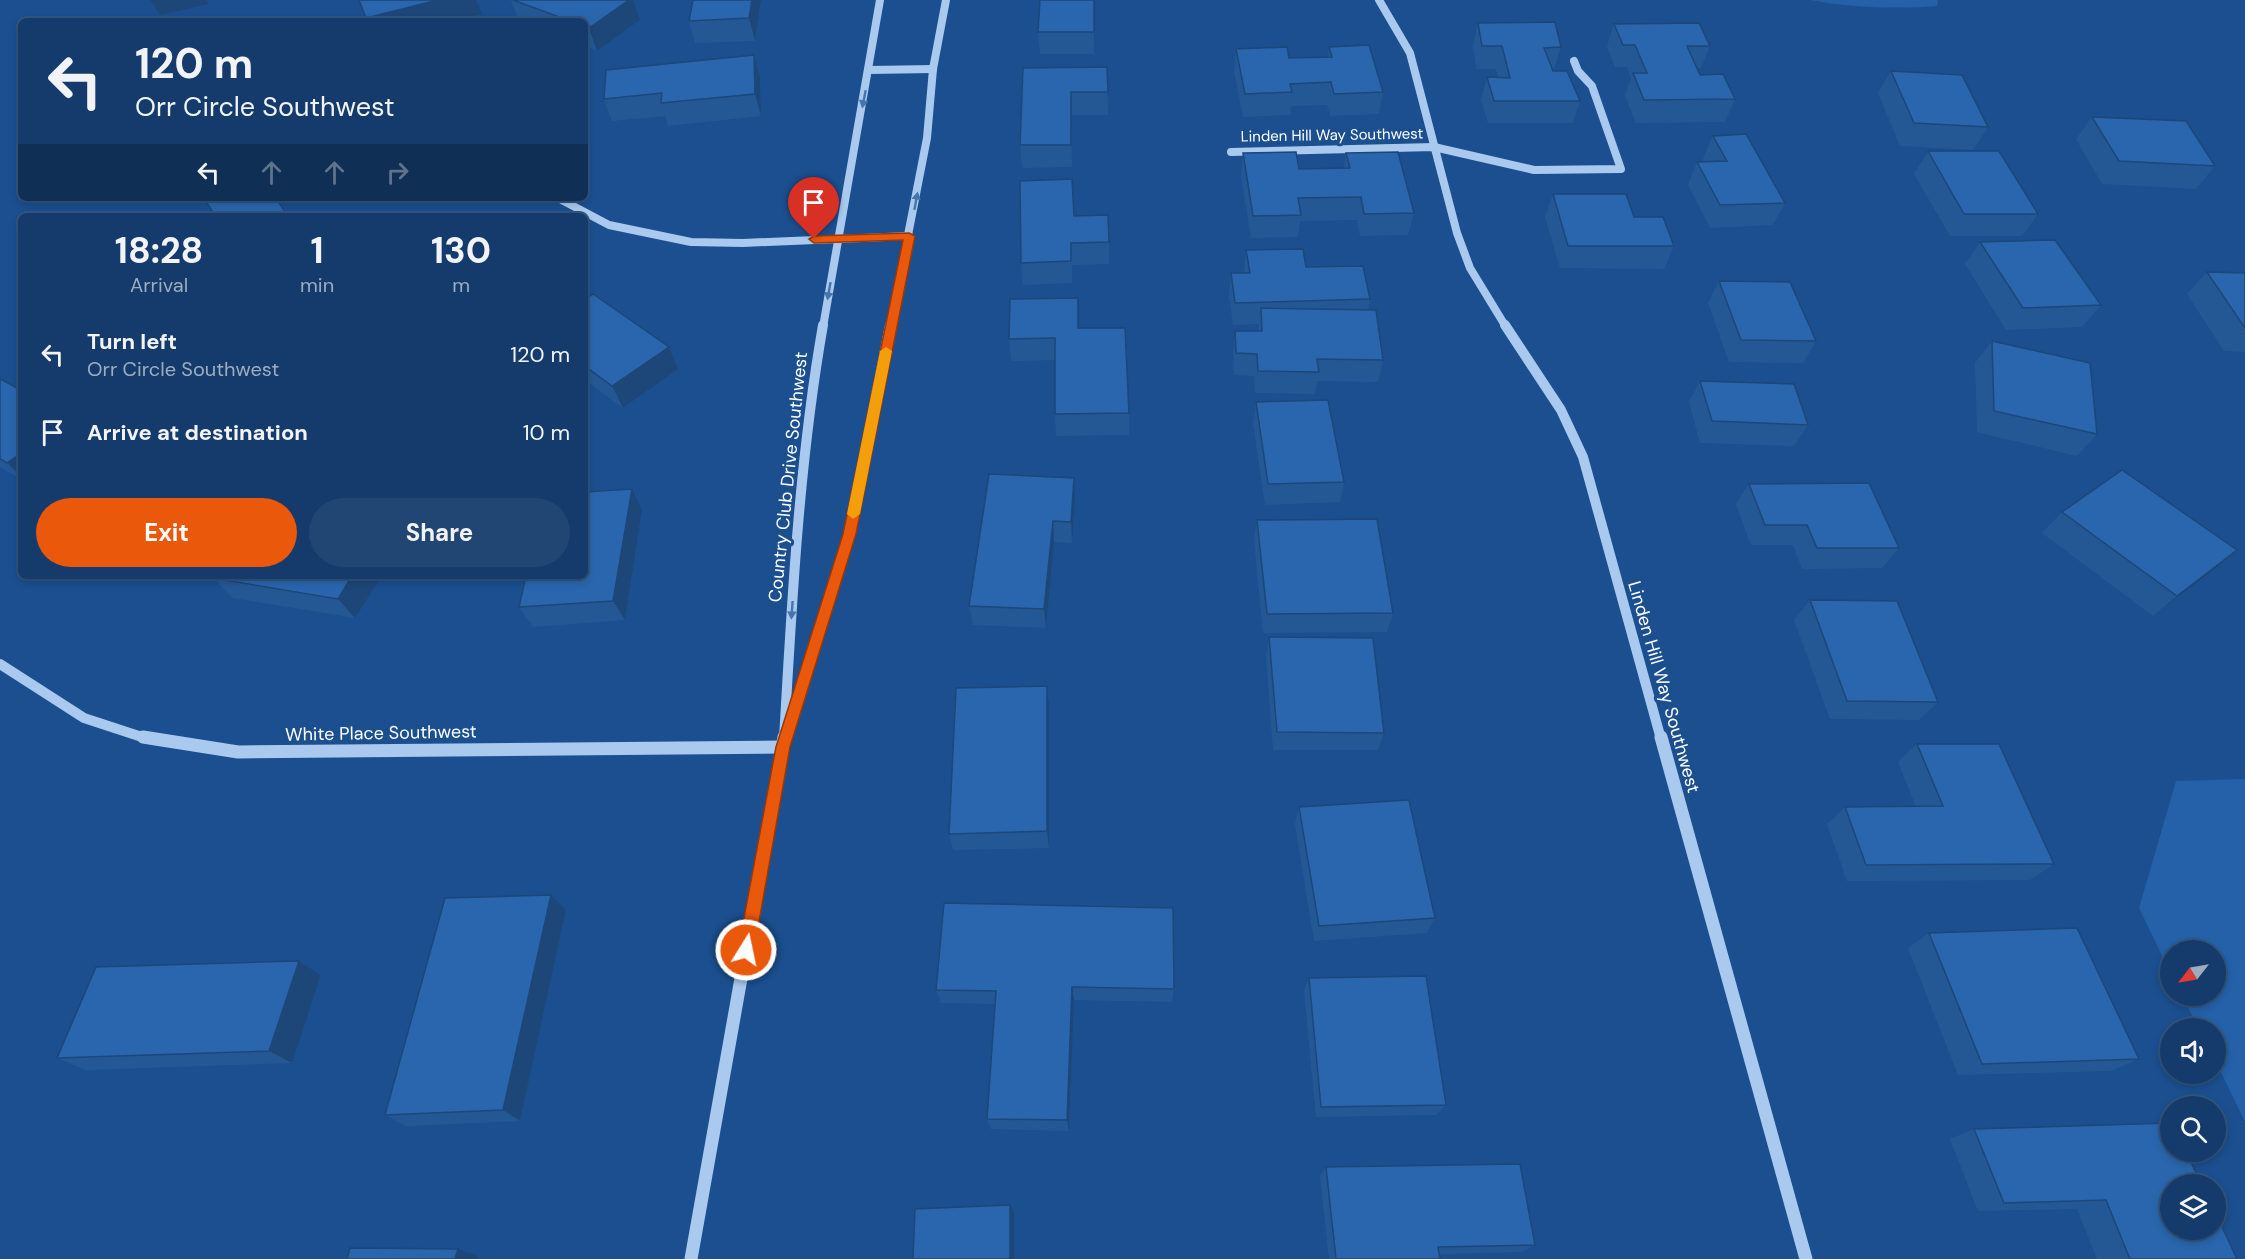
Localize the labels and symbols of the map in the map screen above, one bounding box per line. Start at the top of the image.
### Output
one-way arrow [859,90,868,109]
street label: Linden Hill Way Southwest [1241,123,1424,147]
pin [788,177,839,239]
one-way arrow [912,191,921,210]
one-way arrow [824,282,833,301]
street label: Country Club Drive Southwest [763,351,813,603]
street label: Linden Hill Way Southwest [1622,578,1706,796]
one-way arrow [787,600,796,619]
street label: White Place Southwest [285,719,477,747]
position arrow [714,918,778,982]
north arrow [2160,940,2226,1006]

